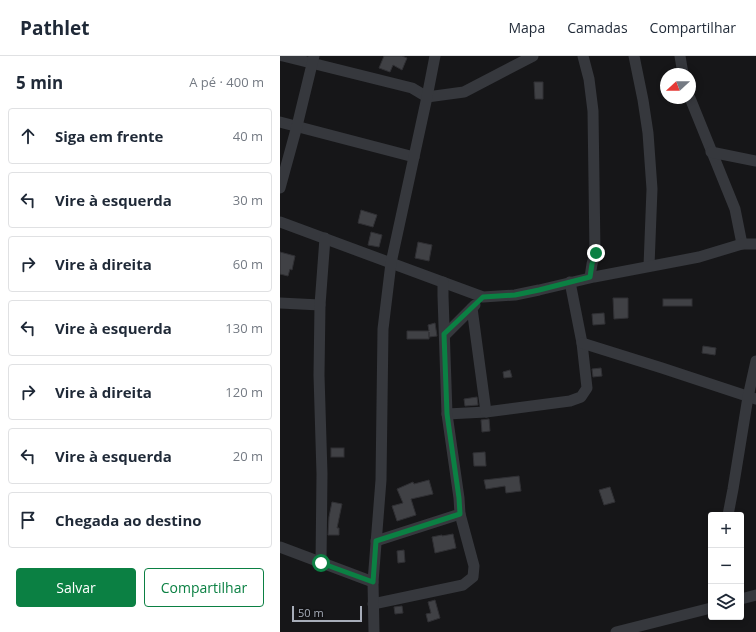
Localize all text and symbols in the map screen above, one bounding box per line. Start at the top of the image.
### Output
text: Pathlet [20,15,89,41]
text: Mapa [509,18,545,37]
text: Camadas [567,18,628,37]
text: Compartilhar [650,18,736,37]
north arrow [660,68,696,104]
text: 5 min [16,71,63,94]
text: A pé · 400 m [189,73,264,91]
icon: ahead [17,125,39,147]
text: Siga em frente [55,126,163,146]
text: 40 m [233,127,263,145]
icon: left [17,189,39,211]
text: Vire à esquerda [55,190,172,210]
text: 30 m [233,191,263,209]
route end [587,244,605,262]
icon: right [17,253,39,275]
text: Vire à direita [55,254,152,274]
text: 60 m [233,255,263,273]
icon: left [17,317,39,339]
text: Vire à esquerda [55,318,172,338]
text: 130 m [225,319,263,337]
icon: right [17,381,39,403]
text: Vire à direita [55,382,152,402]
text: 120 m [225,383,263,401]
icon: left [17,445,39,467]
text: Vire à esquerda [55,446,172,466]
text: 20 m [233,447,263,465]
icon: arrive [17,509,39,531]
text: Chegada ao destino [55,510,202,530]
map controls [708,512,744,620]
button: + [708,512,744,548]
button: − [708,548,744,584]
route start [312,554,330,572]
button: Salvar [16,568,136,607]
button: Compartilhar [144,568,264,607]
button: layers [708,584,744,620]
scale bar [292,604,362,623]
text: 50 m [298,605,324,620]

